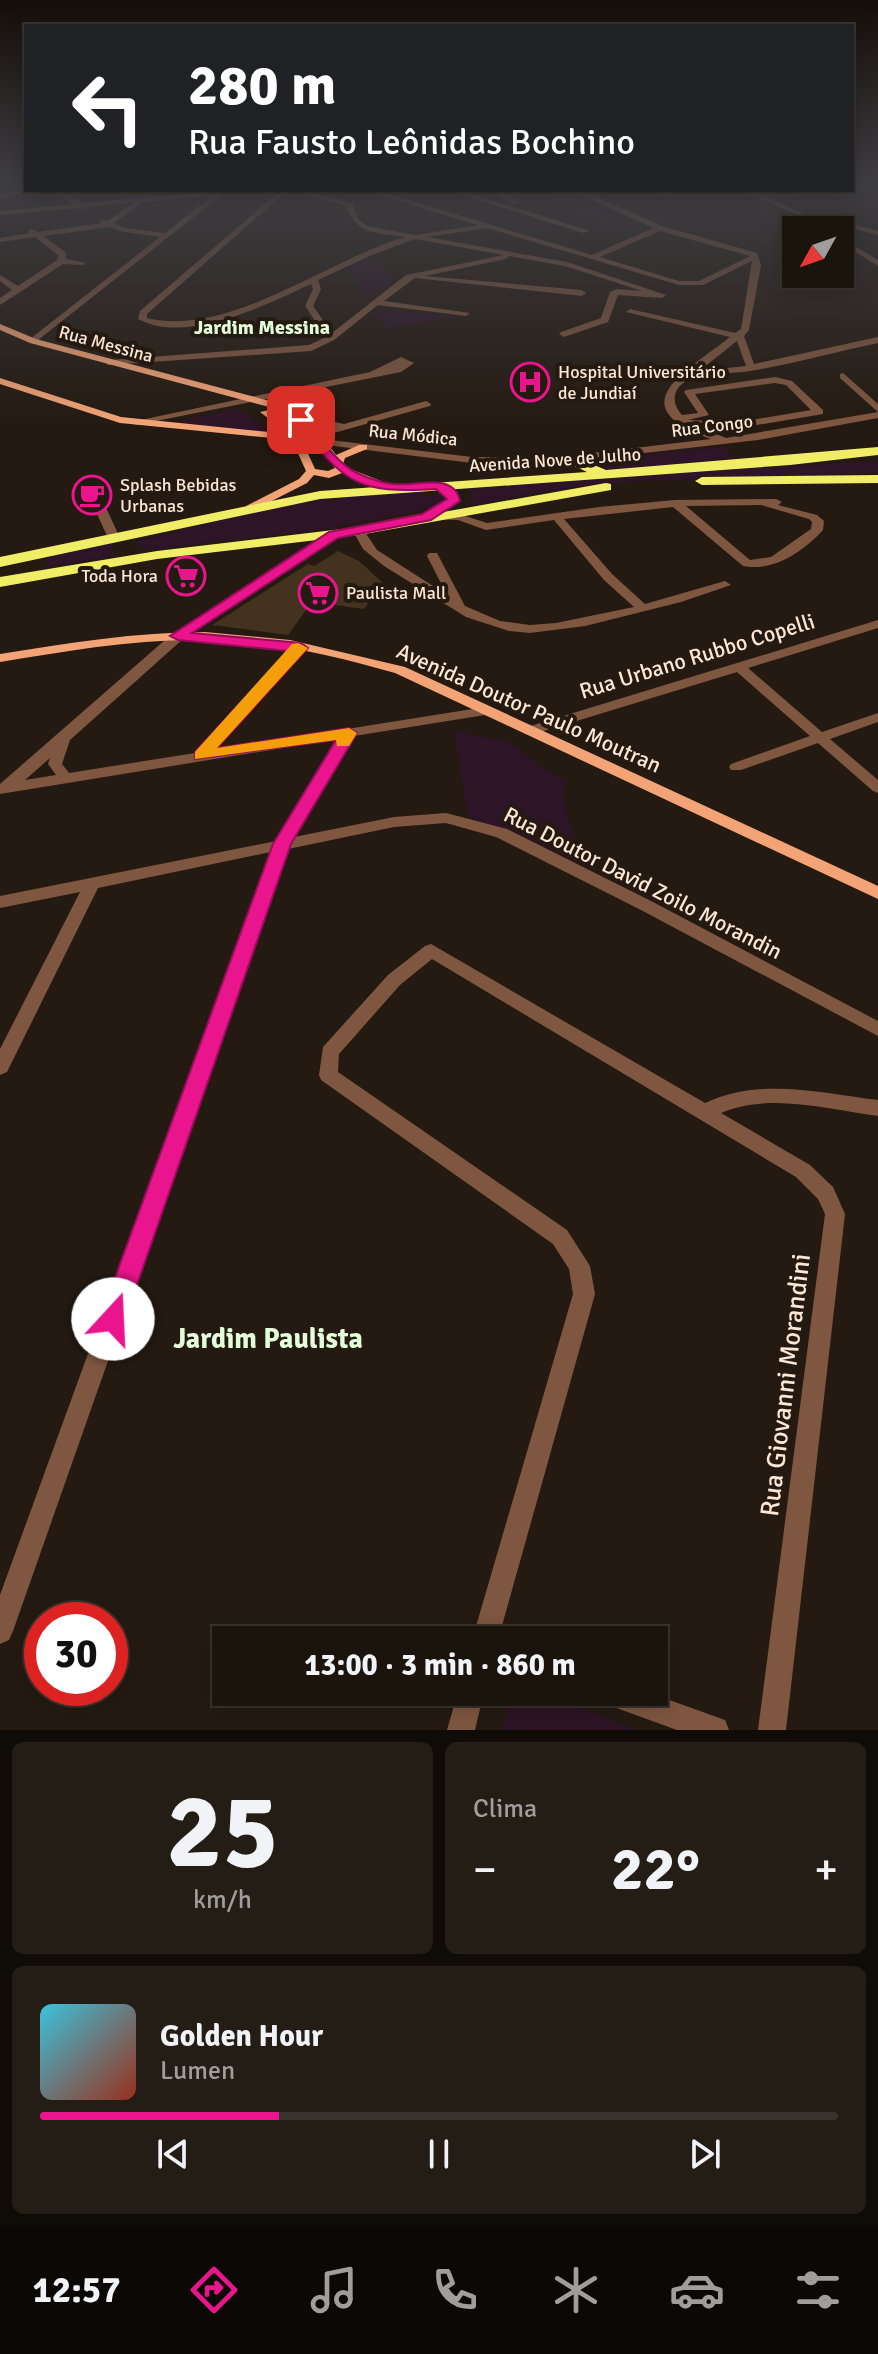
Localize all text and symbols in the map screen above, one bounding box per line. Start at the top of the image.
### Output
text: 280 m [188,51,336,120]
icon: left [56,56,160,160]
text: Rua Fausto Leônidas Bochino [188,120,635,165]
north arrow [782,216,854,288]
map controls [782,216,854,288]
district label: Jardim Messina [194,315,330,340]
street label: Rua Messina [57,321,155,367]
hospital icon: Hospital Universitário de Jundiaí [509,361,551,403]
place label: Hospital Universitário de Jundiaí [558,361,726,404]
pin [267,386,335,454]
icon: arrive [279,398,323,442]
street label: Rua Congo [670,410,754,442]
street label: Rua Módica [367,419,459,451]
street label: Avenida Nove de Julho [468,443,642,477]
cafe icon: Splash Bebidas Urbanas [71,474,113,516]
place label: Splash Bebidas Urbanas [120,474,237,517]
supermarket icon: Toda Hora [165,555,207,597]
place label: Toda Hora [82,565,158,587]
supermarket icon: Paulista Mall [297,572,339,614]
place label: Paulista Mall [346,582,446,604]
street label: Rua Urbano Rubbo Copelli [576,607,818,705]
street label: Avenida Doutor Paulo Moutran [393,637,665,779]
street label: Rua Doutor David Zoilo Morandin [499,801,787,965]
street label: Rua Giovanni Morandini [754,1252,818,1518]
position arrow [71,1277,155,1361]
district label: Jardim Paulista [173,1322,363,1356]
speed limit sign: 30 [24,1602,128,1706]
text: 13:00 · 3 min · 860 m [304,1647,576,1684]
text: 25 [166,1768,279,1896]
text: Clima [473,1793,537,1825]
text: 22° [611,1833,700,1907]
text: − [473,1843,497,1897]
text: + [814,1843,838,1897]
text: km/h [193,1884,252,1916]
text: Golden Hour [160,2018,323,2055]
text: Lumen [160,2055,235,2087]
icon: previous [151,2132,195,2176]
icon: pause [417,2132,461,2176]
icon: next [683,2132,727,2176]
icon: directions [186,2262,242,2318]
icon: music [306,2262,362,2318]
icon: phone [427,2262,483,2318]
icon: climate [548,2262,604,2318]
icon: car [669,2262,725,2318]
icon: filters [790,2262,846,2318]
text: 12:57 [32,2268,121,2313]

